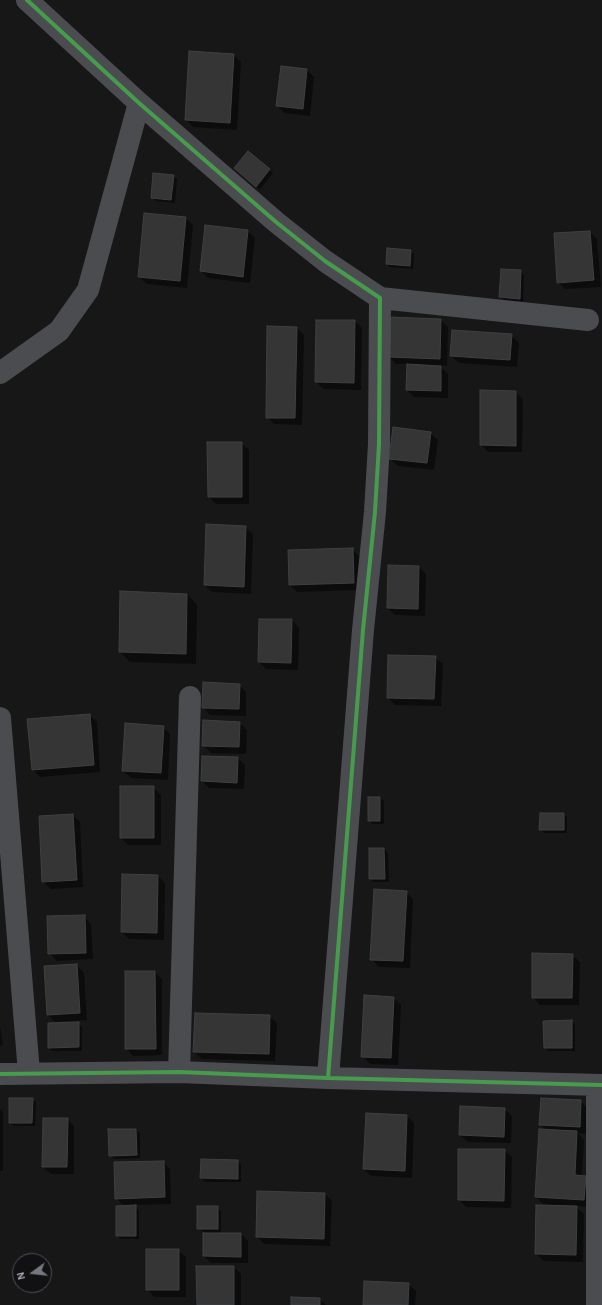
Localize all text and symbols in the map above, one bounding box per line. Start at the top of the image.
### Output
north arrow [12,1253,52,1293]
text: N [15,1271,27,1281]

